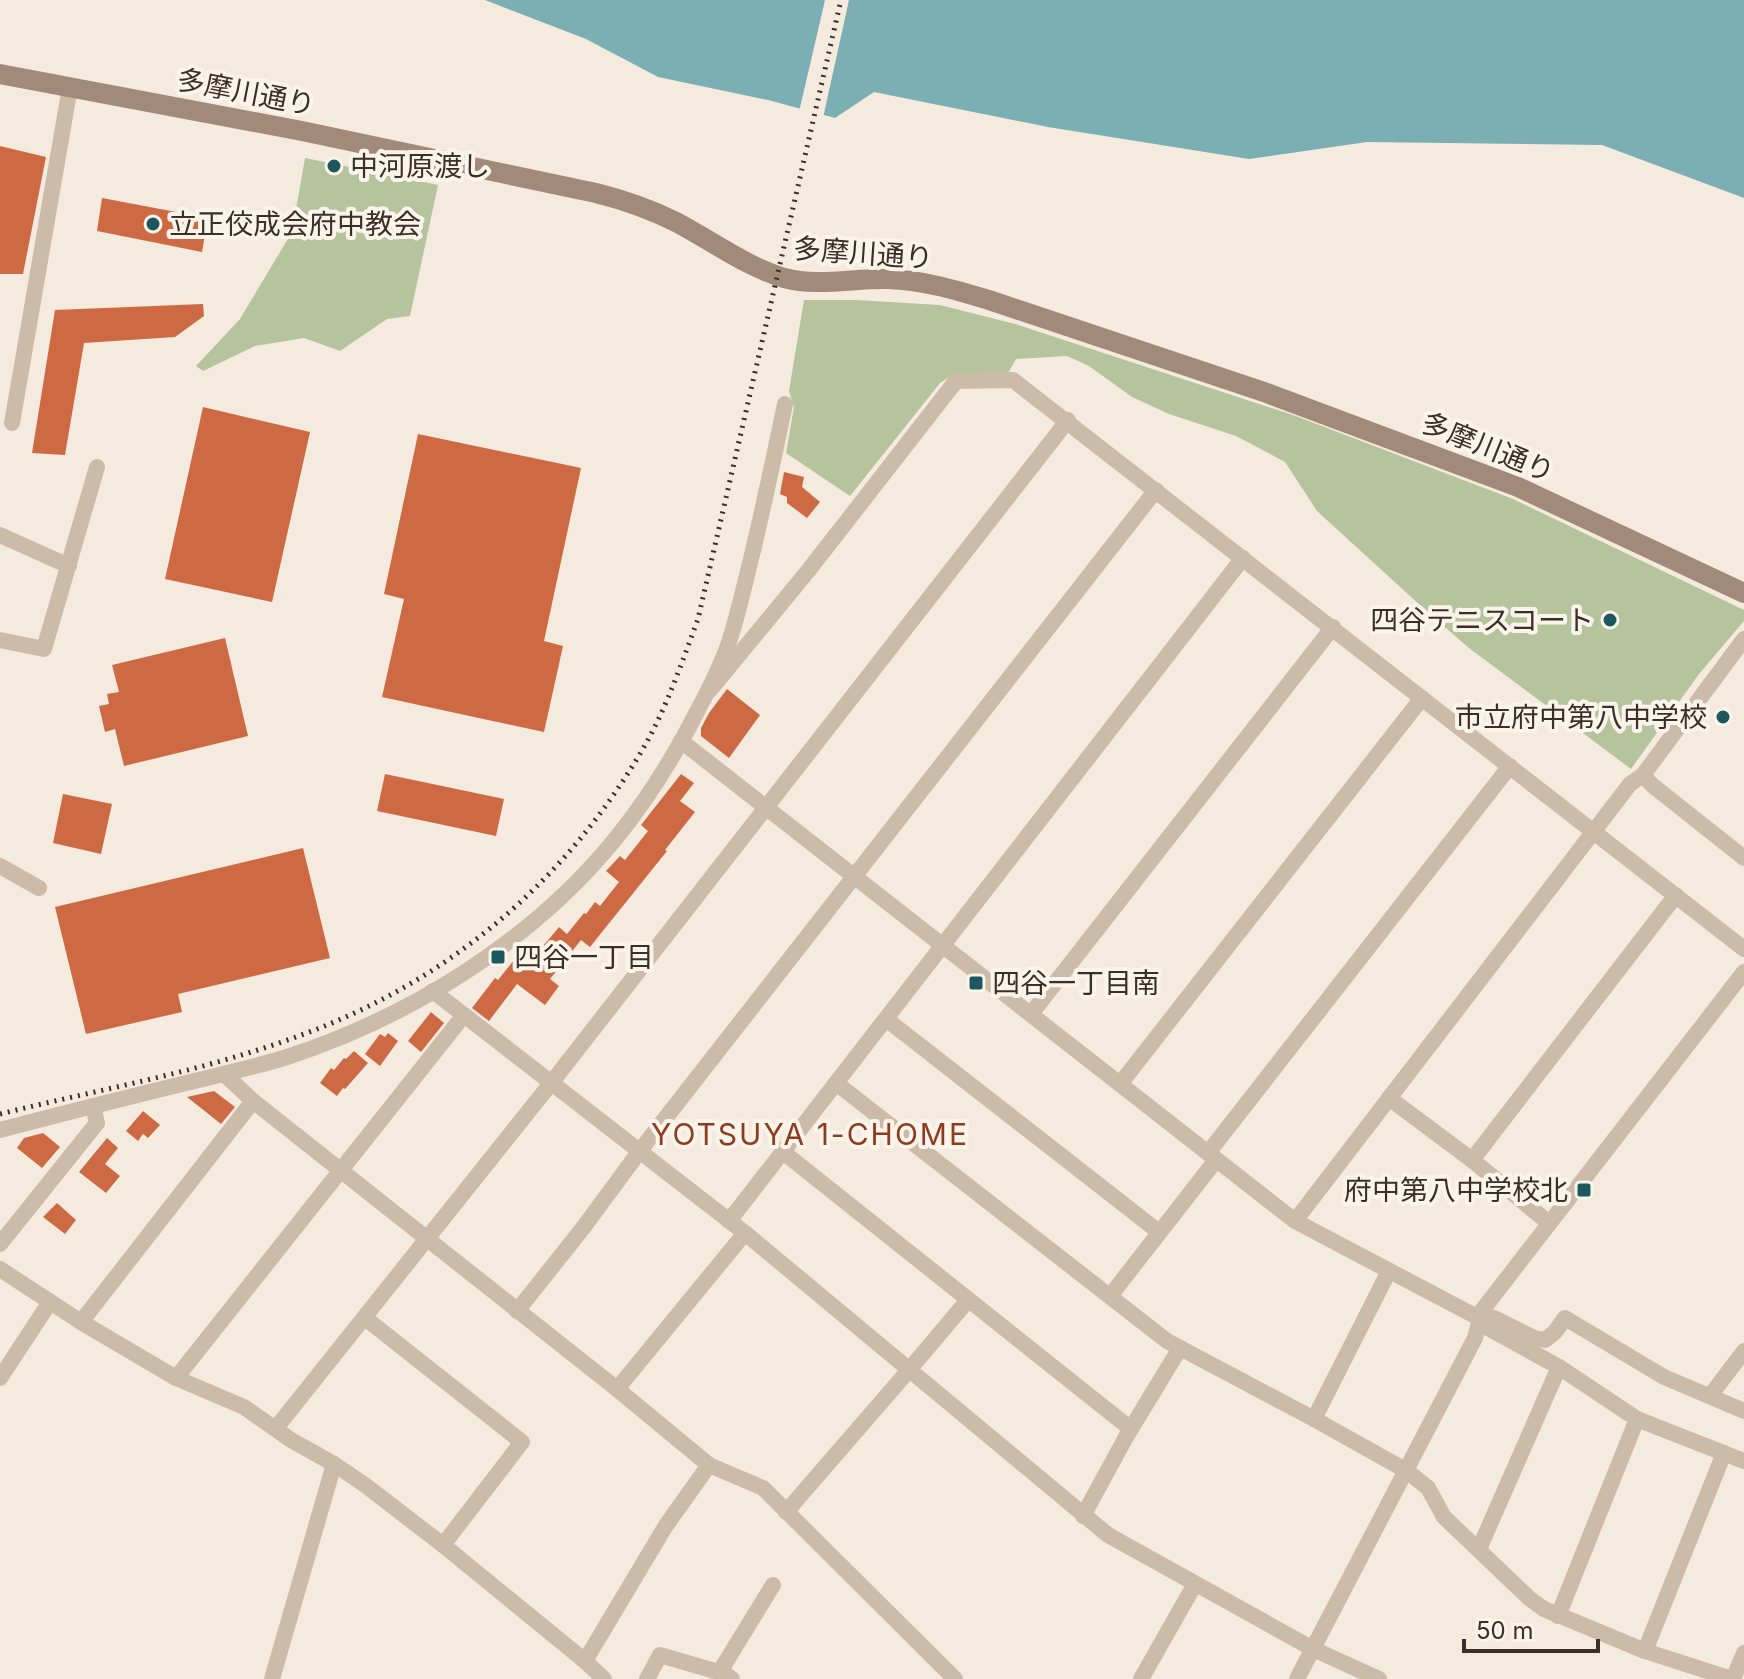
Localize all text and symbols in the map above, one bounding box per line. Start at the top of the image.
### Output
street label: 多摩川通り [174,62,318,122]
place label: 中河原渡し [350,149,490,183]
marker: 中河原渡し [325,157,343,175]
place label: 立正佼成会府中教会 [169,207,421,241]
marker: 立正佼成会府中教会 [144,215,162,233]
street label: 多摩川通り [792,231,934,275]
street label: 多摩川通り [1417,405,1559,489]
place label: 四谷テニスコート [1370,603,1594,637]
marker: 四谷テニスコート [1601,611,1619,629]
place label: 市立府中第八中学校 [1455,700,1707,734]
marker: 市立府中第八中学校 [1714,708,1732,726]
place label: 四谷一丁目 [514,940,654,974]
marker: 四谷一丁目 [489,948,507,966]
place label: 四谷一丁目南 [992,966,1160,1000]
marker: 四谷一丁目南 [967,974,985,992]
district label: YOTSUYA 1-CHOME [651,1116,969,1152]
place label: 府中第八中学校北 [1344,1173,1568,1207]
marker: 府中第八中学校北 [1575,1181,1593,1199]
scale bar [1464,1603,1598,1653]
text: 50 m [1476,1616,1534,1645]

